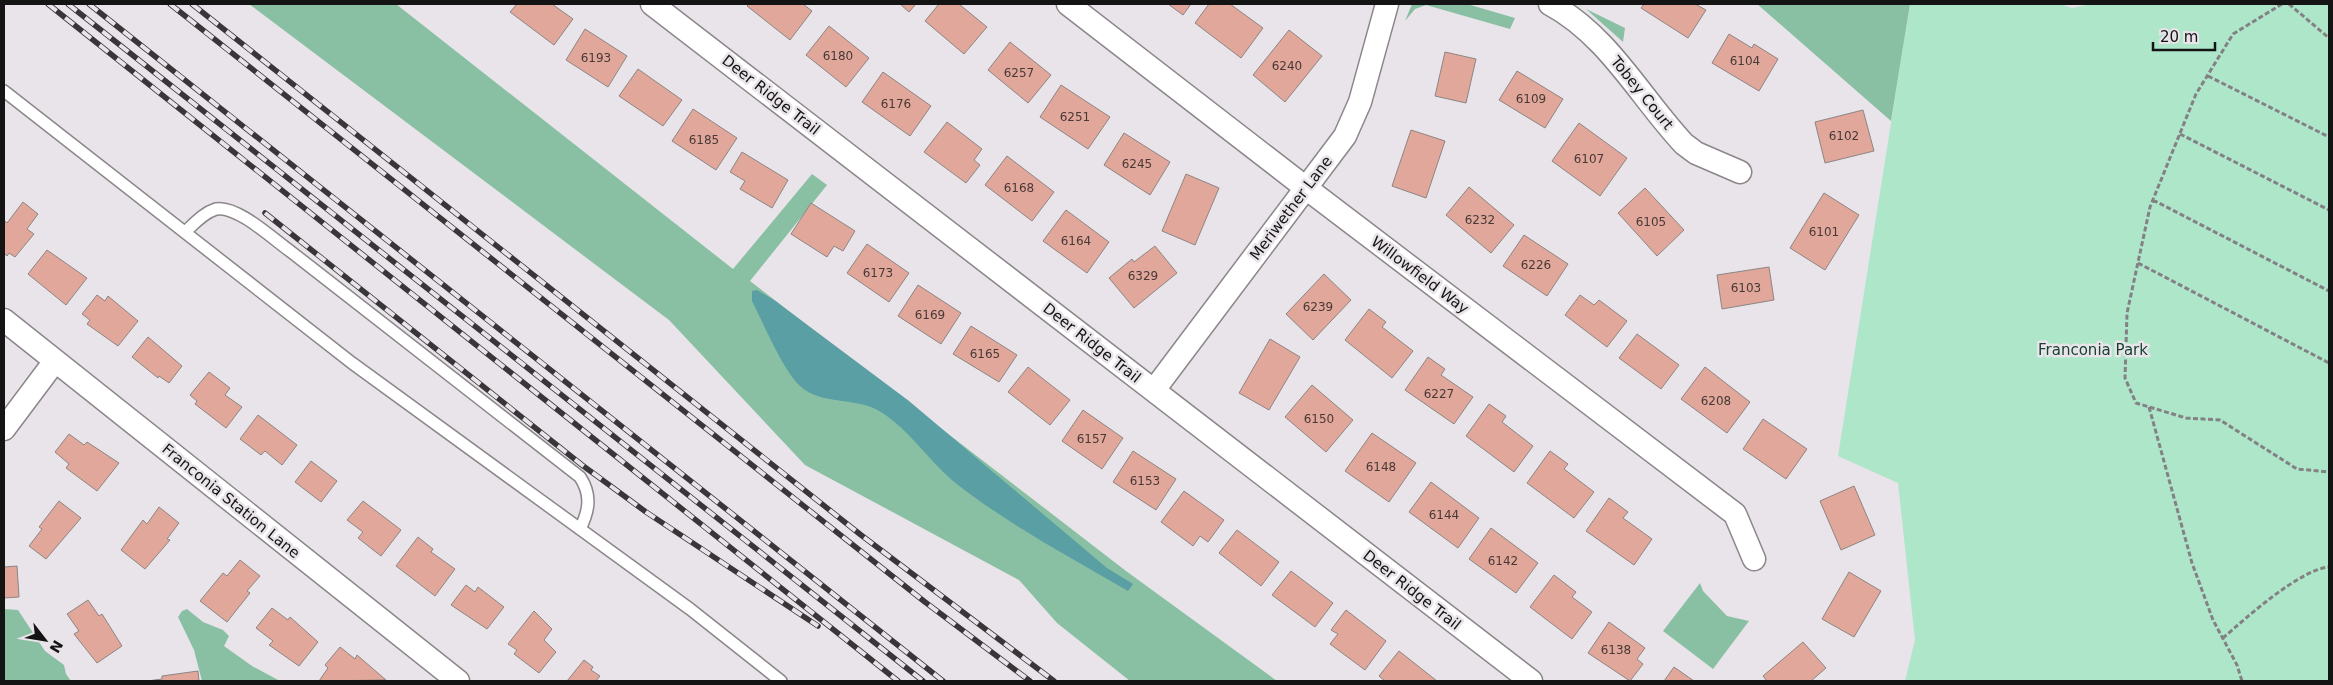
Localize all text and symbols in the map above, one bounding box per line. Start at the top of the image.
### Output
scale bar [2153,20,2216,52]
text: 20 m [2160,28,2198,46]
house number: 6180 [823,49,853,63]
house number: 6193 [581,51,611,65]
street label: Deer Ridge Trail [718,51,824,139]
street label: Tobey Court [1606,52,1677,133]
house number: 6104 [1730,54,1760,68]
house number: 6240 [1272,59,1302,73]
house number: 6257 [1004,66,1034,80]
house number: 6109 [1516,92,1546,106]
house number: 6176 [881,97,911,111]
house number: 6251 [1060,110,1090,124]
house number: 6102 [1829,129,1859,143]
house number: 6185 [689,133,719,147]
street label: Meriwether Lane [1246,152,1336,264]
house number: 6107 [1574,152,1604,166]
house number: 6245 [1122,157,1152,171]
house number: 6168 [1004,181,1034,195]
house number: 6232 [1465,213,1495,227]
house number: 6105 [1636,215,1666,229]
house number: 6101 [1809,225,1839,239]
street label: Willowfield Way [1368,232,1472,318]
house number: 6164 [1061,234,1091,248]
house number: 6226 [1521,258,1551,272]
house number: 6173 [863,266,893,280]
house number: 6329 [1128,269,1158,283]
house number: 6103 [1731,281,1761,295]
street label: Deer Ridge Trail [1039,299,1145,387]
house number: 6239 [1303,300,1333,314]
house number: 6169 [915,308,945,322]
park label: Franconia Park [2038,341,2148,359]
house number: 6165 [970,347,1000,361]
house number: 6227 [1424,387,1454,401]
house number: 6208 [1701,394,1731,408]
house number: 6150 [1304,412,1334,426]
house number: 6157 [1077,432,1107,446]
street label: Franconia Station Lane [159,440,303,562]
house number: 6148 [1366,460,1396,474]
house number: 6153 [1130,474,1160,488]
house number: 6144 [1429,508,1459,522]
street label: Deer Ridge Trail [1359,546,1465,634]
house number: 6142 [1488,554,1518,568]
north arrow [20,615,70,665]
text: N [46,638,66,656]
house number: 6138 [1601,643,1631,657]

